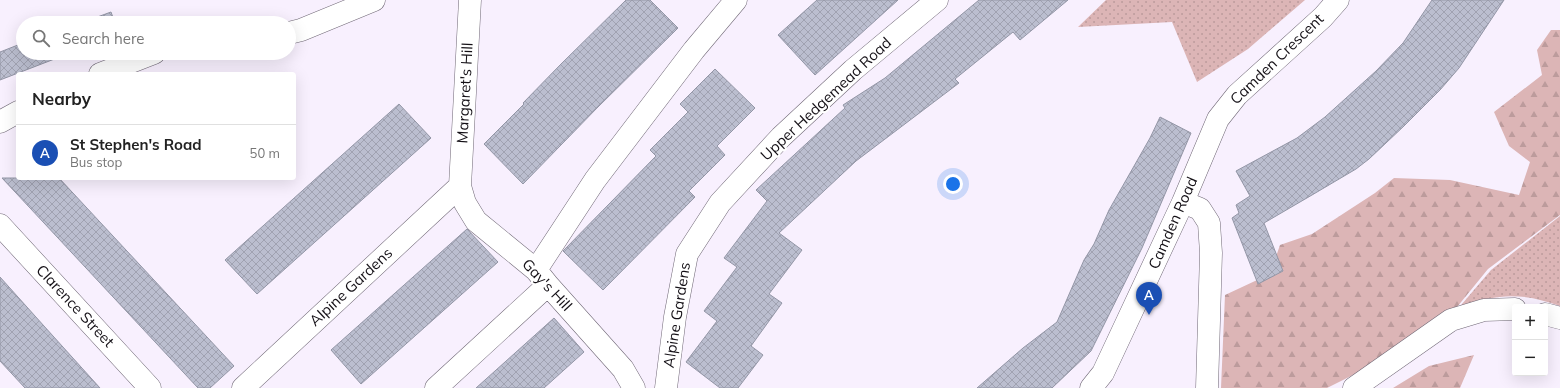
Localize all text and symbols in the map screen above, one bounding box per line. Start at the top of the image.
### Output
street label: Camden Crescent [1226,9,1327,108]
search box [16,16,296,60]
icon: search [30,27,52,49]
text: Search here [62,29,144,48]
street label: Upper Hedgemead Road [756,33,895,164]
street label: Margaret's Hill [452,42,477,144]
text: Nearby [32,88,91,109]
text: St Stephen's Road [70,135,202,154]
text: A [40,145,50,161]
text: 50 m [250,145,280,161]
text: Bus stop [70,154,122,170]
your location [943,174,963,194]
street label: Camden Road [1144,174,1201,272]
street label: Alpine Gardens [305,243,396,330]
street label: Gay's Hill [518,255,576,315]
street label: Clarence Street [32,260,118,351]
street label: Alpine Gardens [659,261,694,369]
pin: A [1136,282,1162,315]
map controls [1512,304,1548,376]
button: + [1512,304,1548,340]
button: − [1512,340,1548,376]

